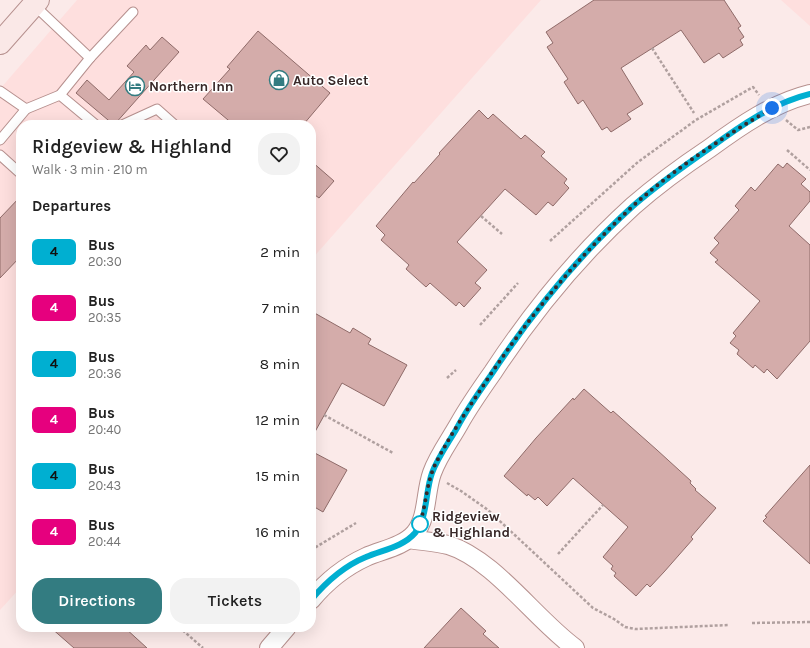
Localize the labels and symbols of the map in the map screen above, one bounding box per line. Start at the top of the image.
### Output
shop icon: Auto Select [268,69,290,91]
place label: Auto Select [293,72,369,89]
hotel icon: Northern Inn [124,75,146,97]
place label: Northern Inn [149,78,234,95]
your location [762,98,782,118]
place label: Ridgeview & Highland [432,508,510,541]
marker: Ridgeview & Highland [411,515,429,533]

